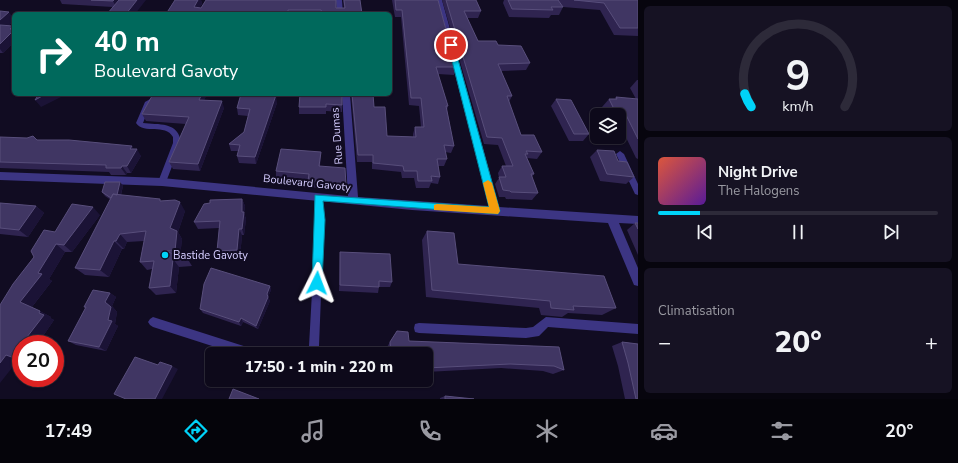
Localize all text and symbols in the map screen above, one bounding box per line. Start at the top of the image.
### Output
text: 40 m [94,23,160,61]
icon: right [28,28,80,80]
pin [434,28,468,62]
icon: arrive [440,34,462,56]
text: 9 [786,47,810,104]
text: Boulevard Gavoty [94,59,238,83]
text: km/h [782,96,814,115]
street label: Rue Dumas [328,107,346,165]
map controls [590,108,626,144]
button: layers [590,108,626,144]
text: Night Drive [718,162,798,182]
street label: Boulevard Gavoty [262,171,352,195]
text: The Halogens [718,182,799,200]
icon: previous [694,221,716,243]
icon: pause [787,221,809,243]
icon: next [880,221,902,243]
place label: Bastide Gavoty [173,248,248,263]
marker: Bastide Gavoty [160,250,170,260]
position arrow [296,262,338,304]
text: Climatisation [658,302,735,320]
text: 20° [774,322,822,363]
text: − [658,328,671,358]
text: + [925,328,938,358]
speed limit sign: 20 [12,335,64,387]
text: 17:50 · 1 min · 220 m [245,357,393,377]
icon: directions [182,417,210,445]
icon: music [299,417,327,445]
icon: phone [416,417,444,445]
icon: climate [533,417,561,445]
icon: car [650,417,678,445]
icon: filters [768,417,796,445]
text: 17:49 [45,419,92,443]
text: 20° [885,419,913,443]

